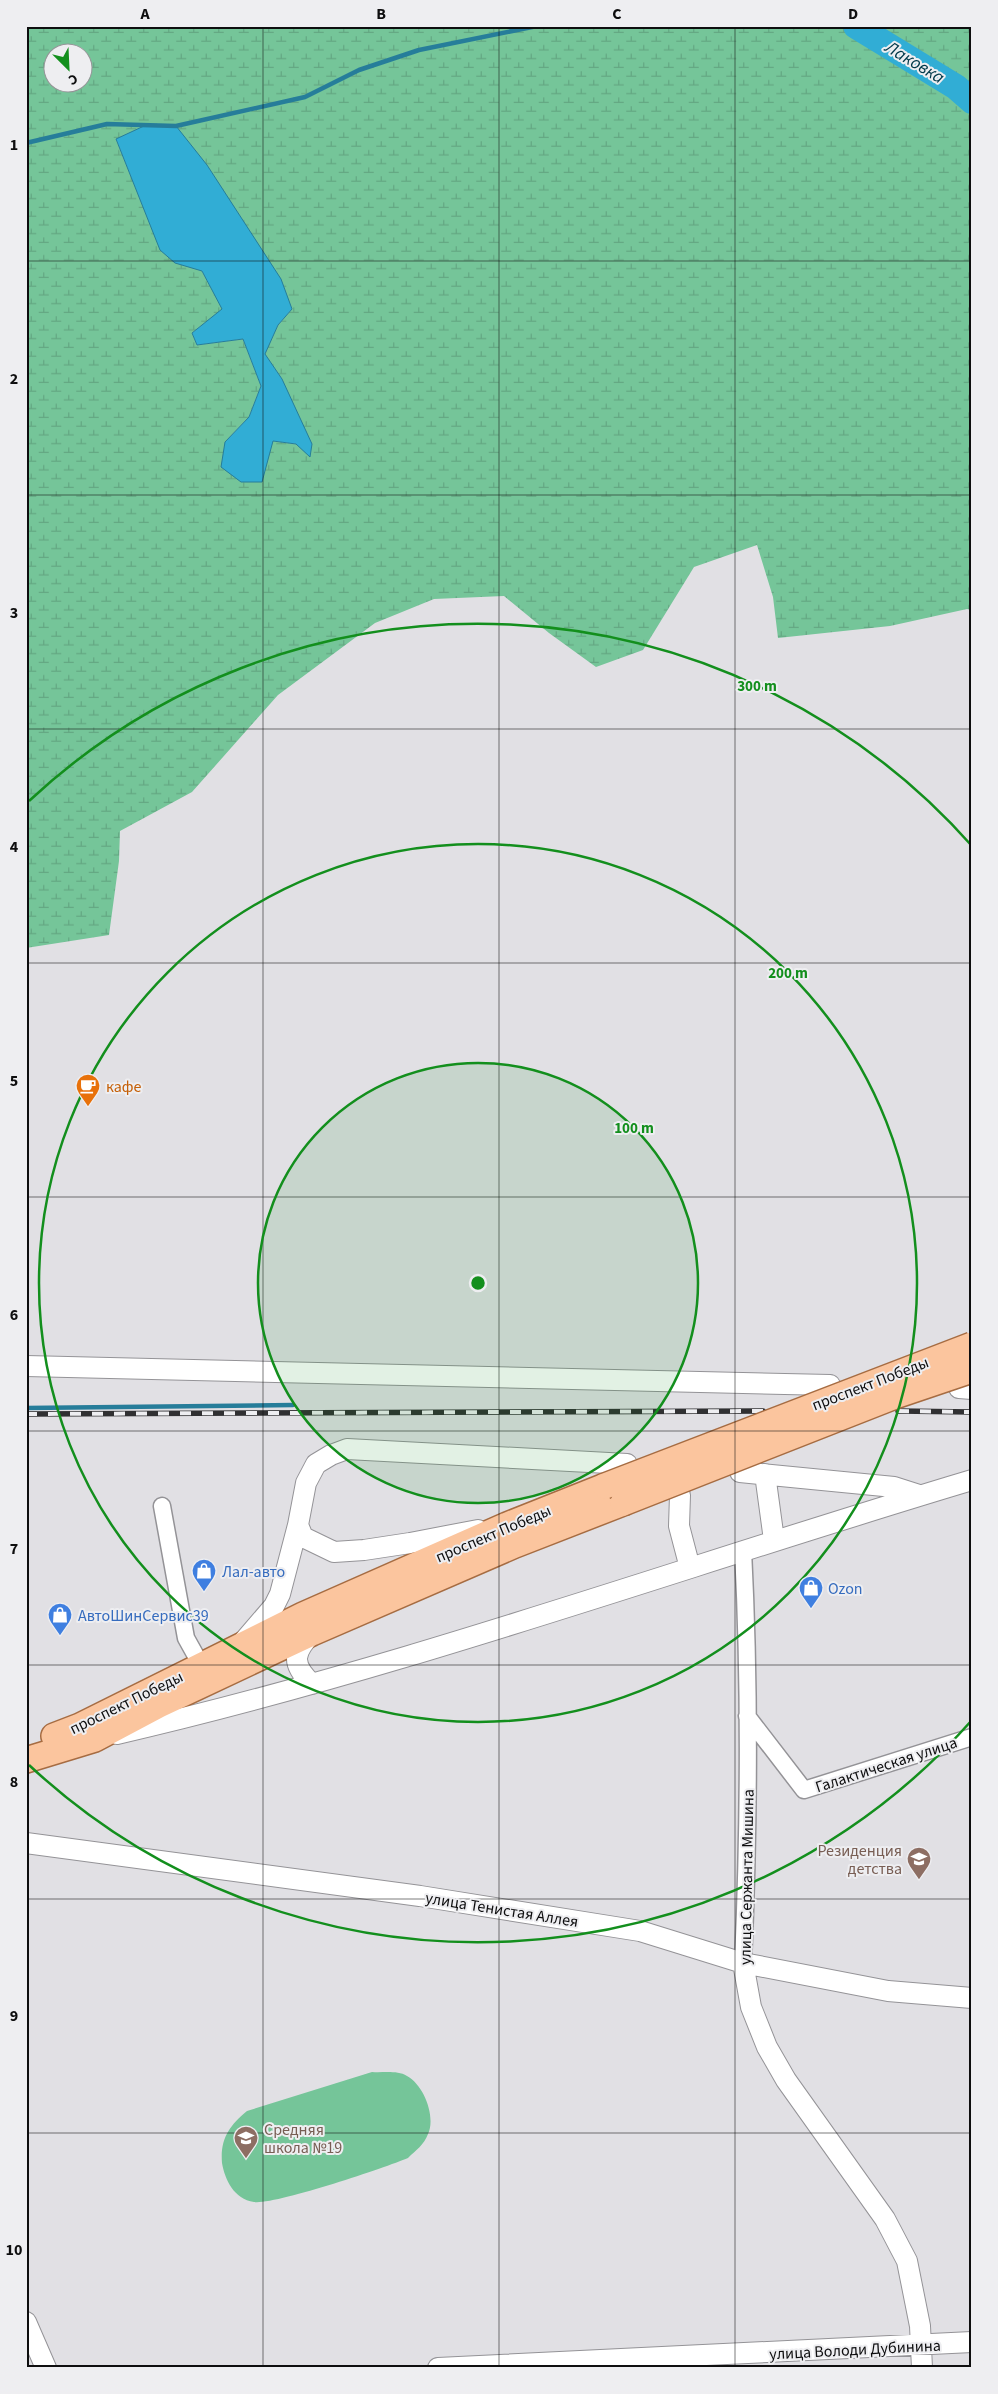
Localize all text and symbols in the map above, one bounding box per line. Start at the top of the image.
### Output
text: A [139,3,150,25]
text: B [376,3,386,25]
text: C [612,3,622,25]
text: D [848,3,858,25]
water label: Лаковка [880,34,949,90]
north arrow [42,42,92,92]
text: С [65,68,81,90]
text: 1 [10,134,18,156]
text: 2 [10,368,18,390]
text: 3 [10,602,18,624]
text: 300 m [737,676,777,697]
text: 4 [10,836,19,858]
text: 200 m [768,963,808,984]
text: 5 [10,1070,18,1092]
cafe icon: кафе [75,1073,101,1107]
place label: кафе [106,1076,142,1098]
text: 100 m [614,1118,654,1139]
centre of rings [469,1274,487,1292]
text: 6 [10,1304,18,1326]
street label: проспект Победы [809,1352,932,1416]
street label: проспект Победы [432,1500,555,1568]
text: 7 [10,1538,18,1560]
shop icon: Лал-авто [191,1558,217,1592]
place label: Лал-авто [222,1561,285,1583]
shop icon: Ozon [798,1575,824,1609]
place label: Ozon [828,1578,863,1600]
shop icon: АвтоШинСервис39 [47,1602,73,1636]
place label: АвтоШинСервис39 [78,1605,209,1627]
street label: проспект Победы [66,1666,187,1740]
street label: Галактическая улица [813,1732,960,1798]
text: 8 [10,1771,18,1793]
street label: улица Сержанта Мишина [734,1789,760,1965]
place label: Резиденция детства [817,1840,902,1880]
school or university icon: Резиденция детства [906,1846,932,1880]
street label: улица Тенистая Аллея [424,1887,580,1933]
text: 9 [10,2005,18,2027]
place label: Средняя школа №19 [264,2119,342,2159]
school or university icon: Средняя школа №19 [233,2125,259,2159]
text: 10 [6,2239,22,2261]
street label: улица Володи Дубинина [769,2335,941,2365]

